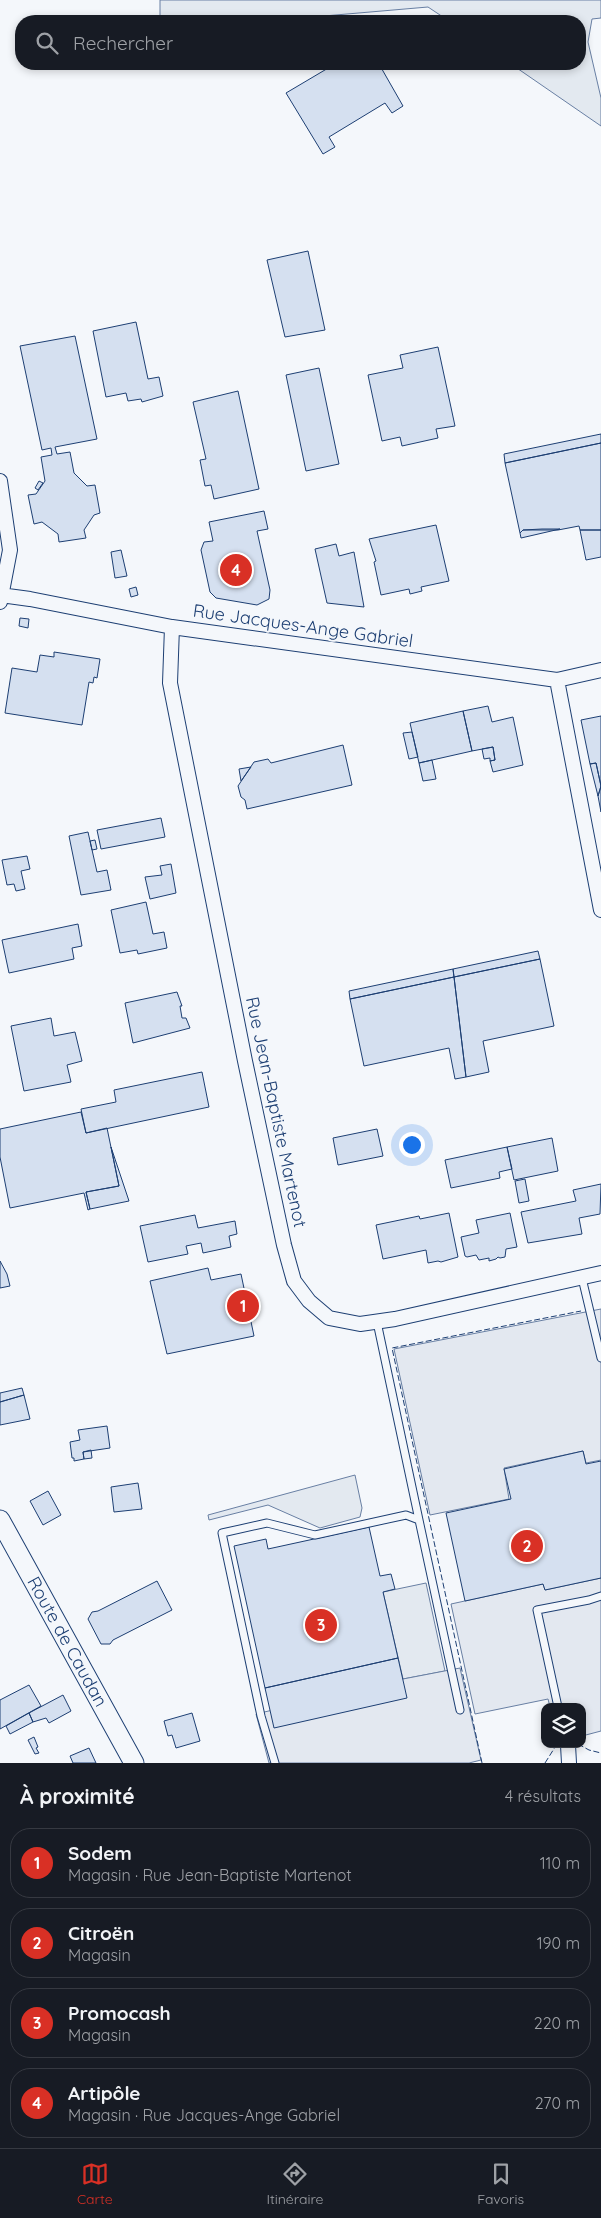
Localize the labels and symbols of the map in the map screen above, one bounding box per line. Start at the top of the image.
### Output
pin: 4 [220,551,252,589]
street label: Rue Jacques-Ange Gabriel [191,599,415,652]
street label: Rue Jean-Baptiste Martenot [241,994,312,1229]
your location [399,1132,425,1158]
pin: 1 [227,1287,259,1325]
pin: 2 [511,1527,543,1565]
street label: Route de Caudan [22,1572,113,1711]
pin: 3 [305,1606,337,1644]

